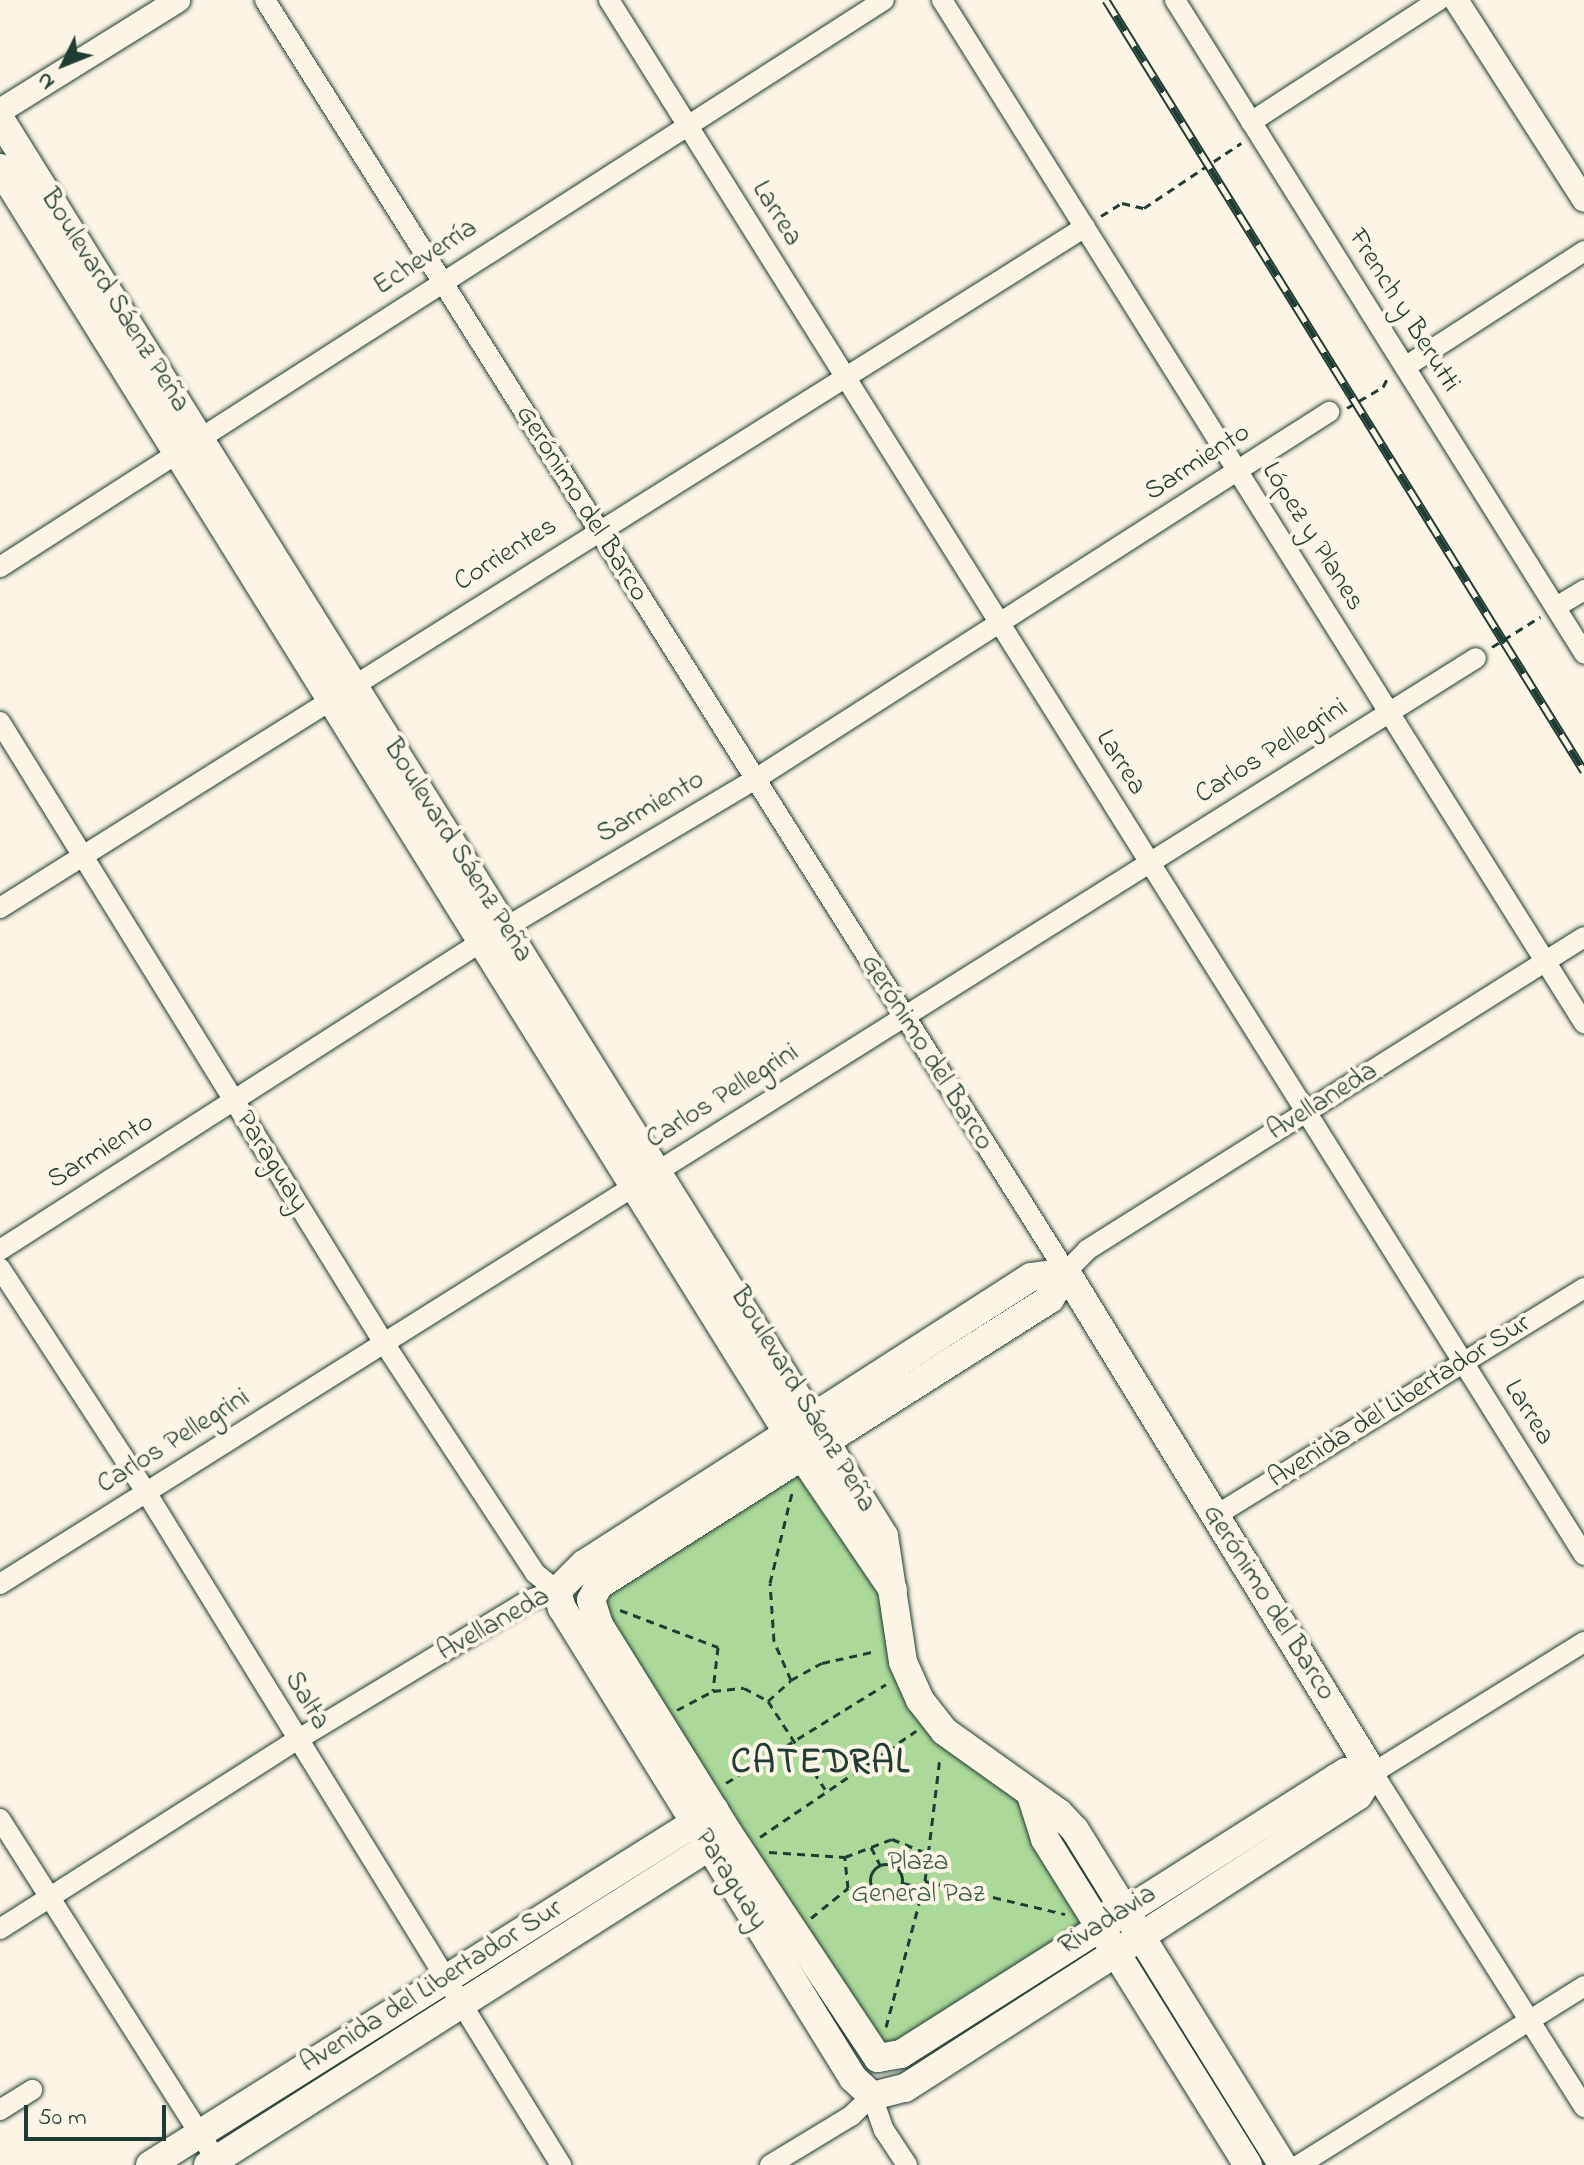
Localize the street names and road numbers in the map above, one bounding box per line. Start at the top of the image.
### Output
street label: Larrea [743,175,809,253]
street label: Boulevard Sáenz Peña [32,183,196,419]
street label: Echeverría [368,212,484,304]
street label: French y Berutti [1339,223,1467,399]
street label: Gerónimo del Barco [507,400,655,608]
street label: Sarmiento [1139,417,1257,509]
street label: López y Planes [1253,456,1371,618]
street label: Corrientes [448,510,564,600]
street label: Carlos Pellegrini [1189,692,1355,812]
street label: Larrea [1087,724,1153,802]
street label: Boulevard Sáenz Peña [375,733,539,969]
street label: Sarmiento [591,764,711,852]
street label: Gerónimo del Barco [852,949,1000,1157]
street label: Carlos Pellegrini [640,1037,806,1157]
street label: Avellaneda [1262,1055,1384,1149]
street label: Paraguay [227,1105,315,1219]
street label: Sarmiento [42,1106,160,1198]
street label: Boulevard Sáenz Peña [721,1281,883,1519]
street label: Avenida del Libertador Sur [1263,1308,1537,1496]
street label: Larrea [1495,1374,1561,1452]
street label: Carlos Pellegrini [91,1382,257,1502]
street label: Gerónimo del Barco [1194,1499,1342,1707]
street label: Avellaneda [432,1580,556,1670]
street label: Salta [276,1666,336,1736]
street label: Paraguay [686,1823,774,1937]
street label: Rivadavia [1053,1878,1163,1964]
street label: Avenida del Libertador Sur [295,1893,569,2081]

